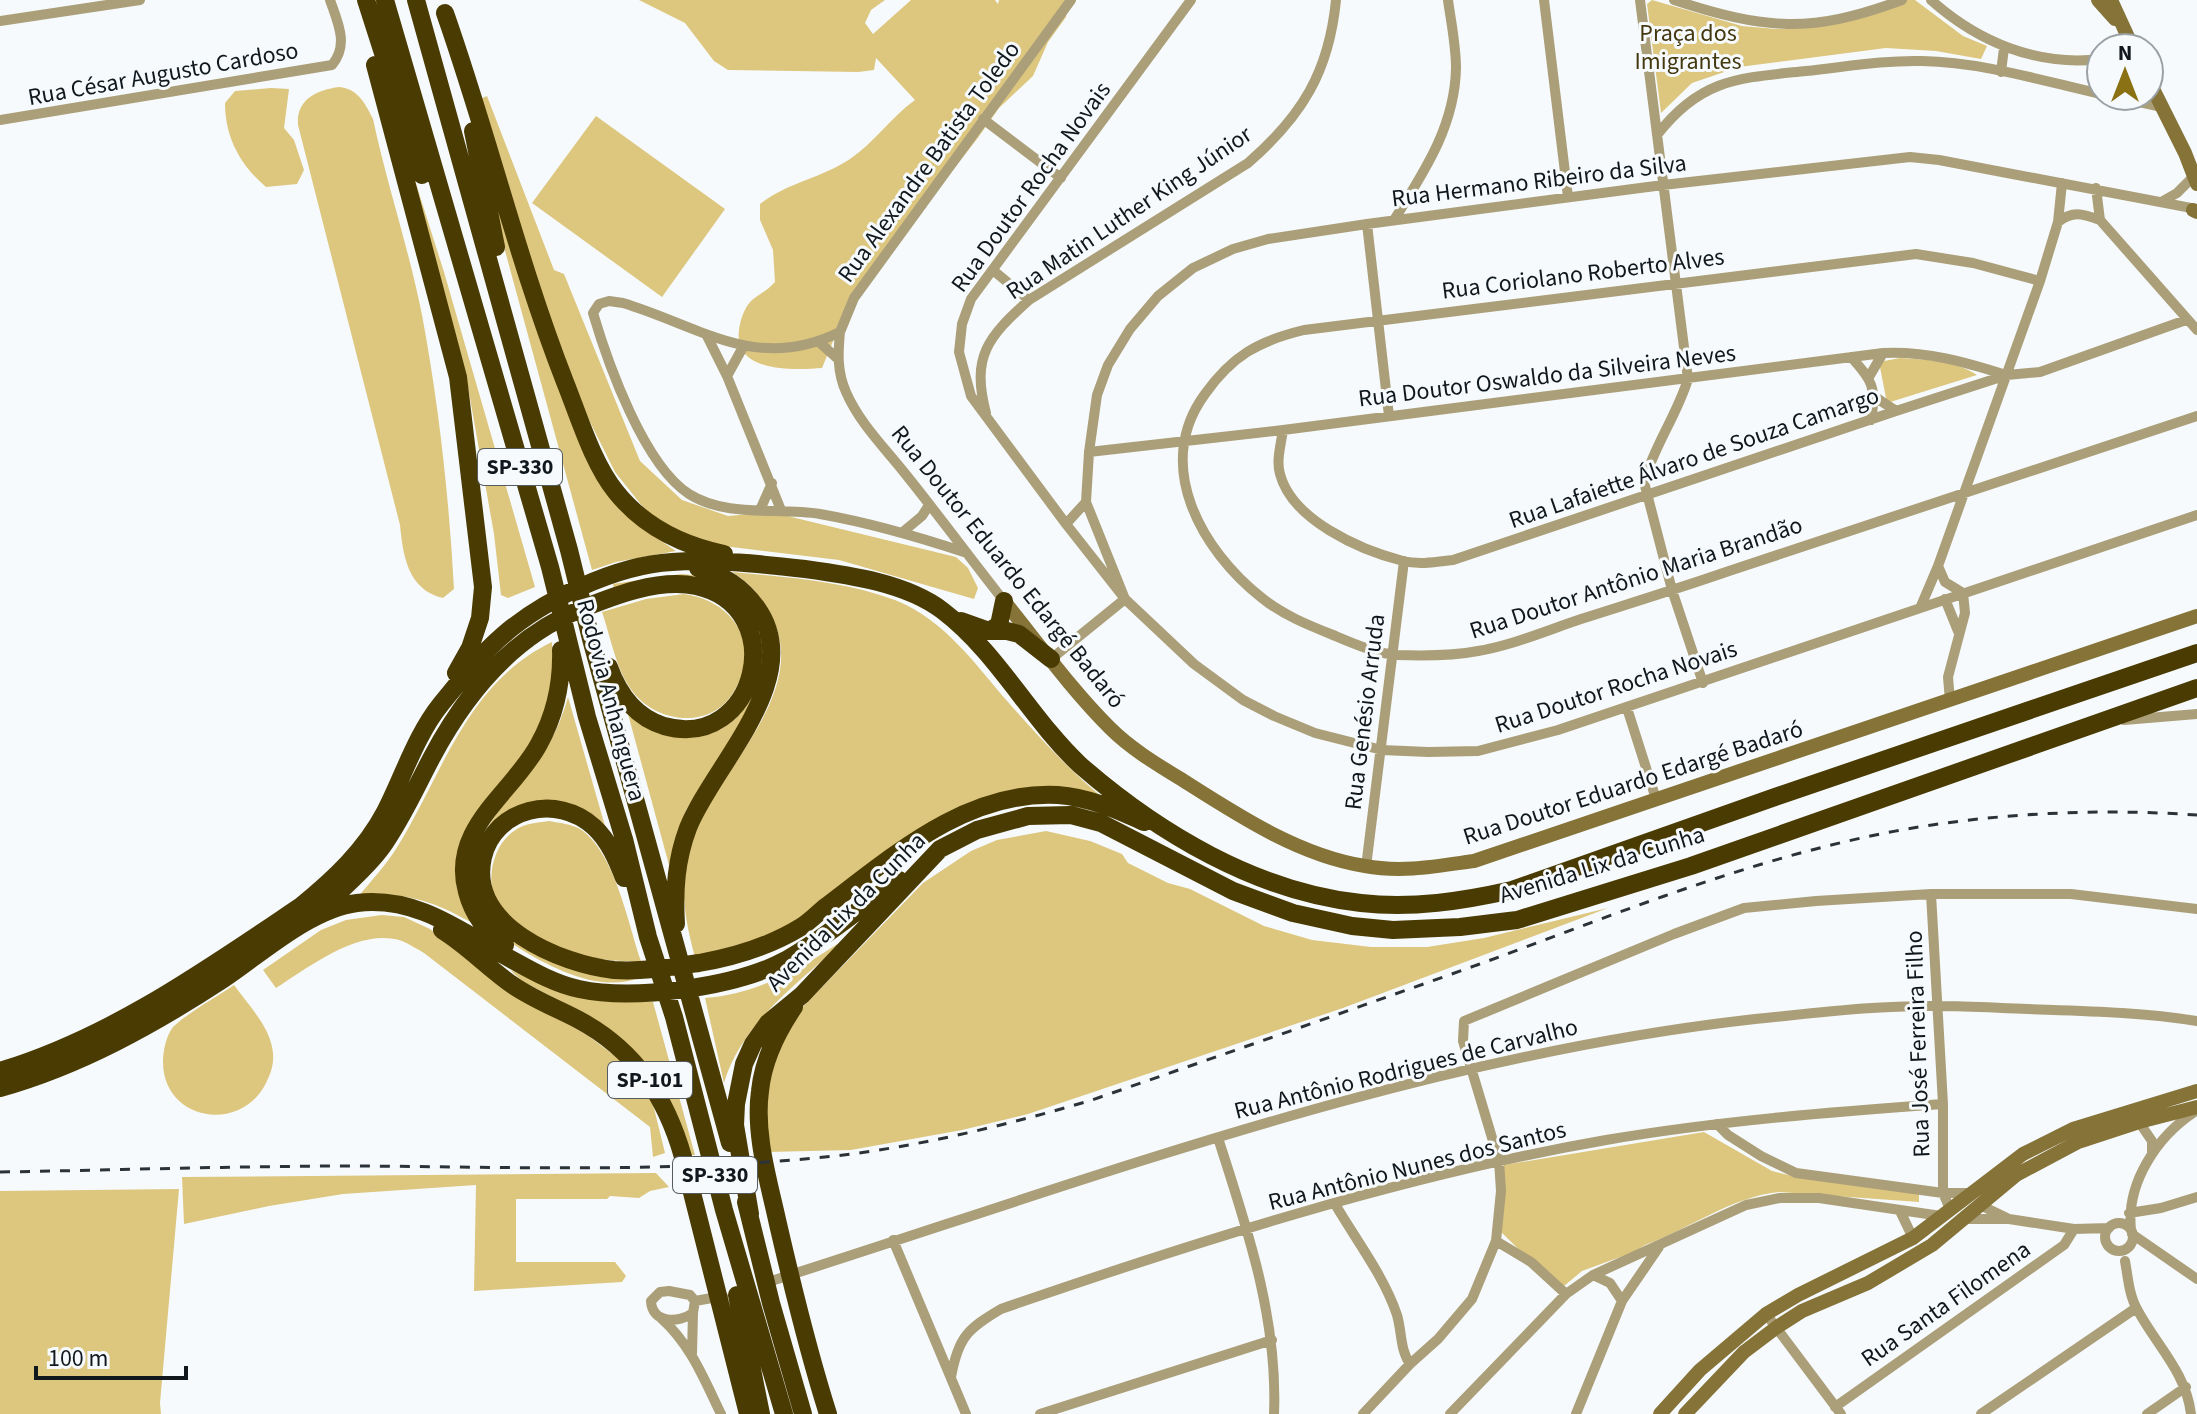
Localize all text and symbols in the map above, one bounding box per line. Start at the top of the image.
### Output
park label: Praça dos Imigrantes [1635,16,1741,79]
north arrow [2085,32,2165,112]
street label: Rua César Augusto Cardoso [25,33,301,115]
street label: Rua Alexandre Batista Toledo [829,34,1029,290]
text: N [2118,37,2132,69]
street label: Rua Doutor Rocha Novais [943,74,1119,300]
street label: Rua Matin Luther King Júnior [999,117,1260,309]
street label: Rua Hermano Ribeiro da Silva [1390,146,1688,216]
street label: Rua Coriolano Roberto Alves [1440,239,1726,309]
street label: Rua Doutor Oswaldo da Silveira Neves [1356,335,1738,417]
street label: Rua Lafaiette Álvaro de Souza Camargo [1504,378,1884,538]
street label: Rua Doutor Eduardo Edargé Badaró [883,418,1133,716]
road number: SP-330 [478,449,562,485]
street label: Rua Doutor Antônio Maria Brandão [1465,508,1807,648]
street label: Rodovia Anhanguera [567,595,655,805]
street label: Rua Genésio Arruda [1336,612,1394,812]
street label: Rua Doutor Rocha Novais [1490,631,1742,743]
street label: Rua Doutor Eduardo Edargé Badaró [1459,711,1807,855]
street label: Avenida Lix da Cunha [1495,817,1709,913]
street label: Avenida Lix da Cunha [758,824,934,1000]
street label: Rua José Ferreira Filho [1897,930,1939,1158]
street label: Rua Antônio Rodrigues de Carvalho [1230,1009,1582,1129]
road number: SP-101 [608,1062,692,1098]
street label: Rua Antônio Nunes dos Santos [1264,1112,1570,1220]
road number: SP-330 [673,1157,757,1193]
street label: Rua Santa Filomena [1854,1232,2038,1376]
scale bar [36,1330,186,1380]
text: 100 m [48,1341,108,1376]

